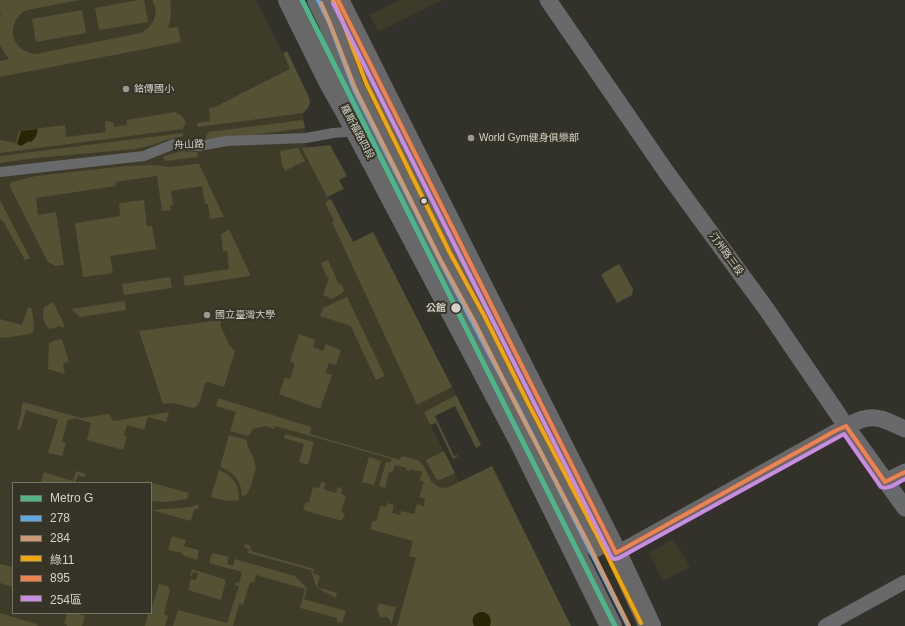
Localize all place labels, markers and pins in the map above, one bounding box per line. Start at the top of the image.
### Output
place label: 銘傳國小 [134,83,174,95]
marker: 銘傳國小 [121,84,131,94]
place label: World Gym健身俱樂部 [479,132,579,144]
marker: World Gym健身俱樂部 [466,133,476,143]
unlabelled marker [419,196,429,206]
marker: 公館 [449,301,463,315]
place label: 公館 [426,302,446,314]
place label: 國立臺灣大學 [215,309,275,321]
marker: 國立臺灣大學 [202,310,212,320]

